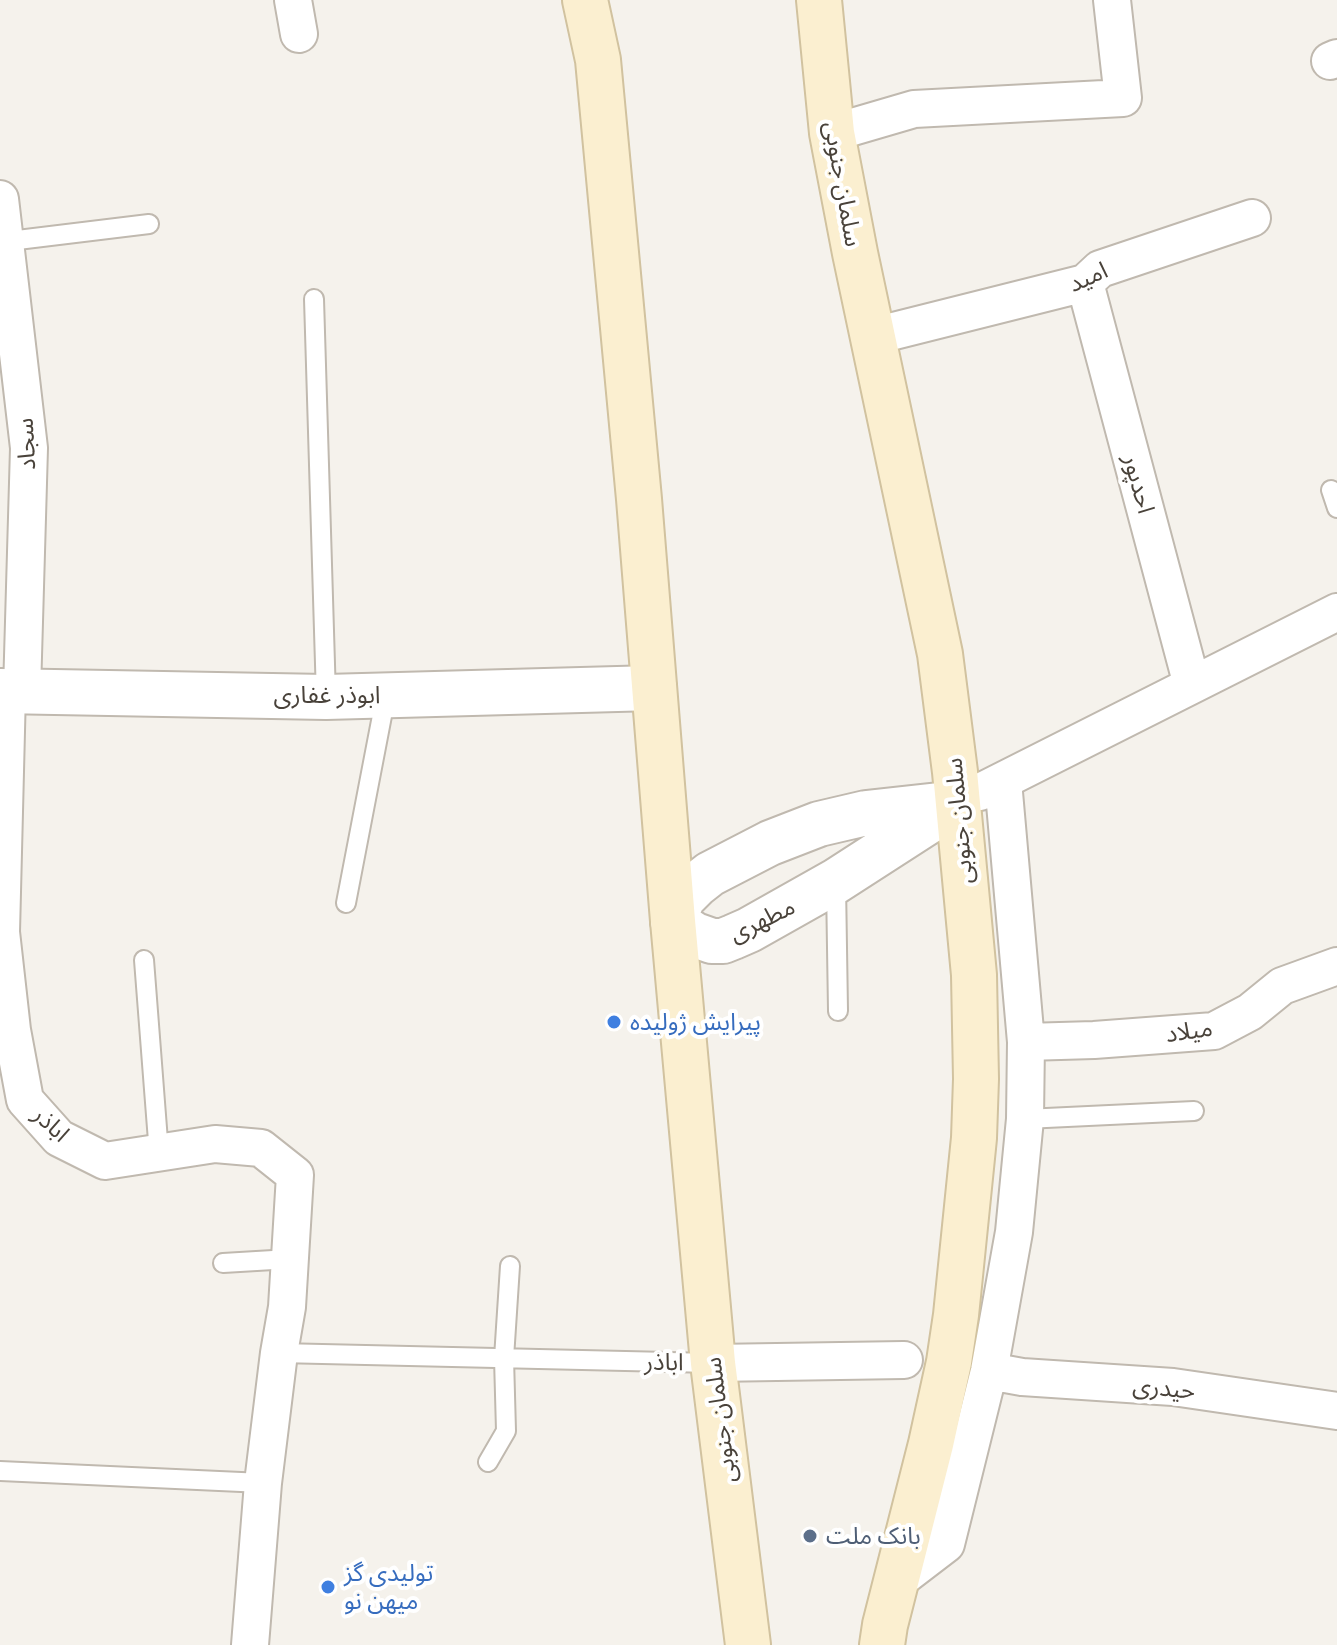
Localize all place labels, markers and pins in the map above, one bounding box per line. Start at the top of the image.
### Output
place label: پیرایش ژولیده [630,1008,761,1036]
marker: پیرایش ژولیده [605,1013,623,1031]
place label: بانک ملت [826,1522,921,1550]
marker: بانک ملت [801,1527,819,1545]
place label: تولیدی گز میهن نو [344,1559,433,1615]
marker: تولیدی گز میهن نو [319,1578,337,1596]

